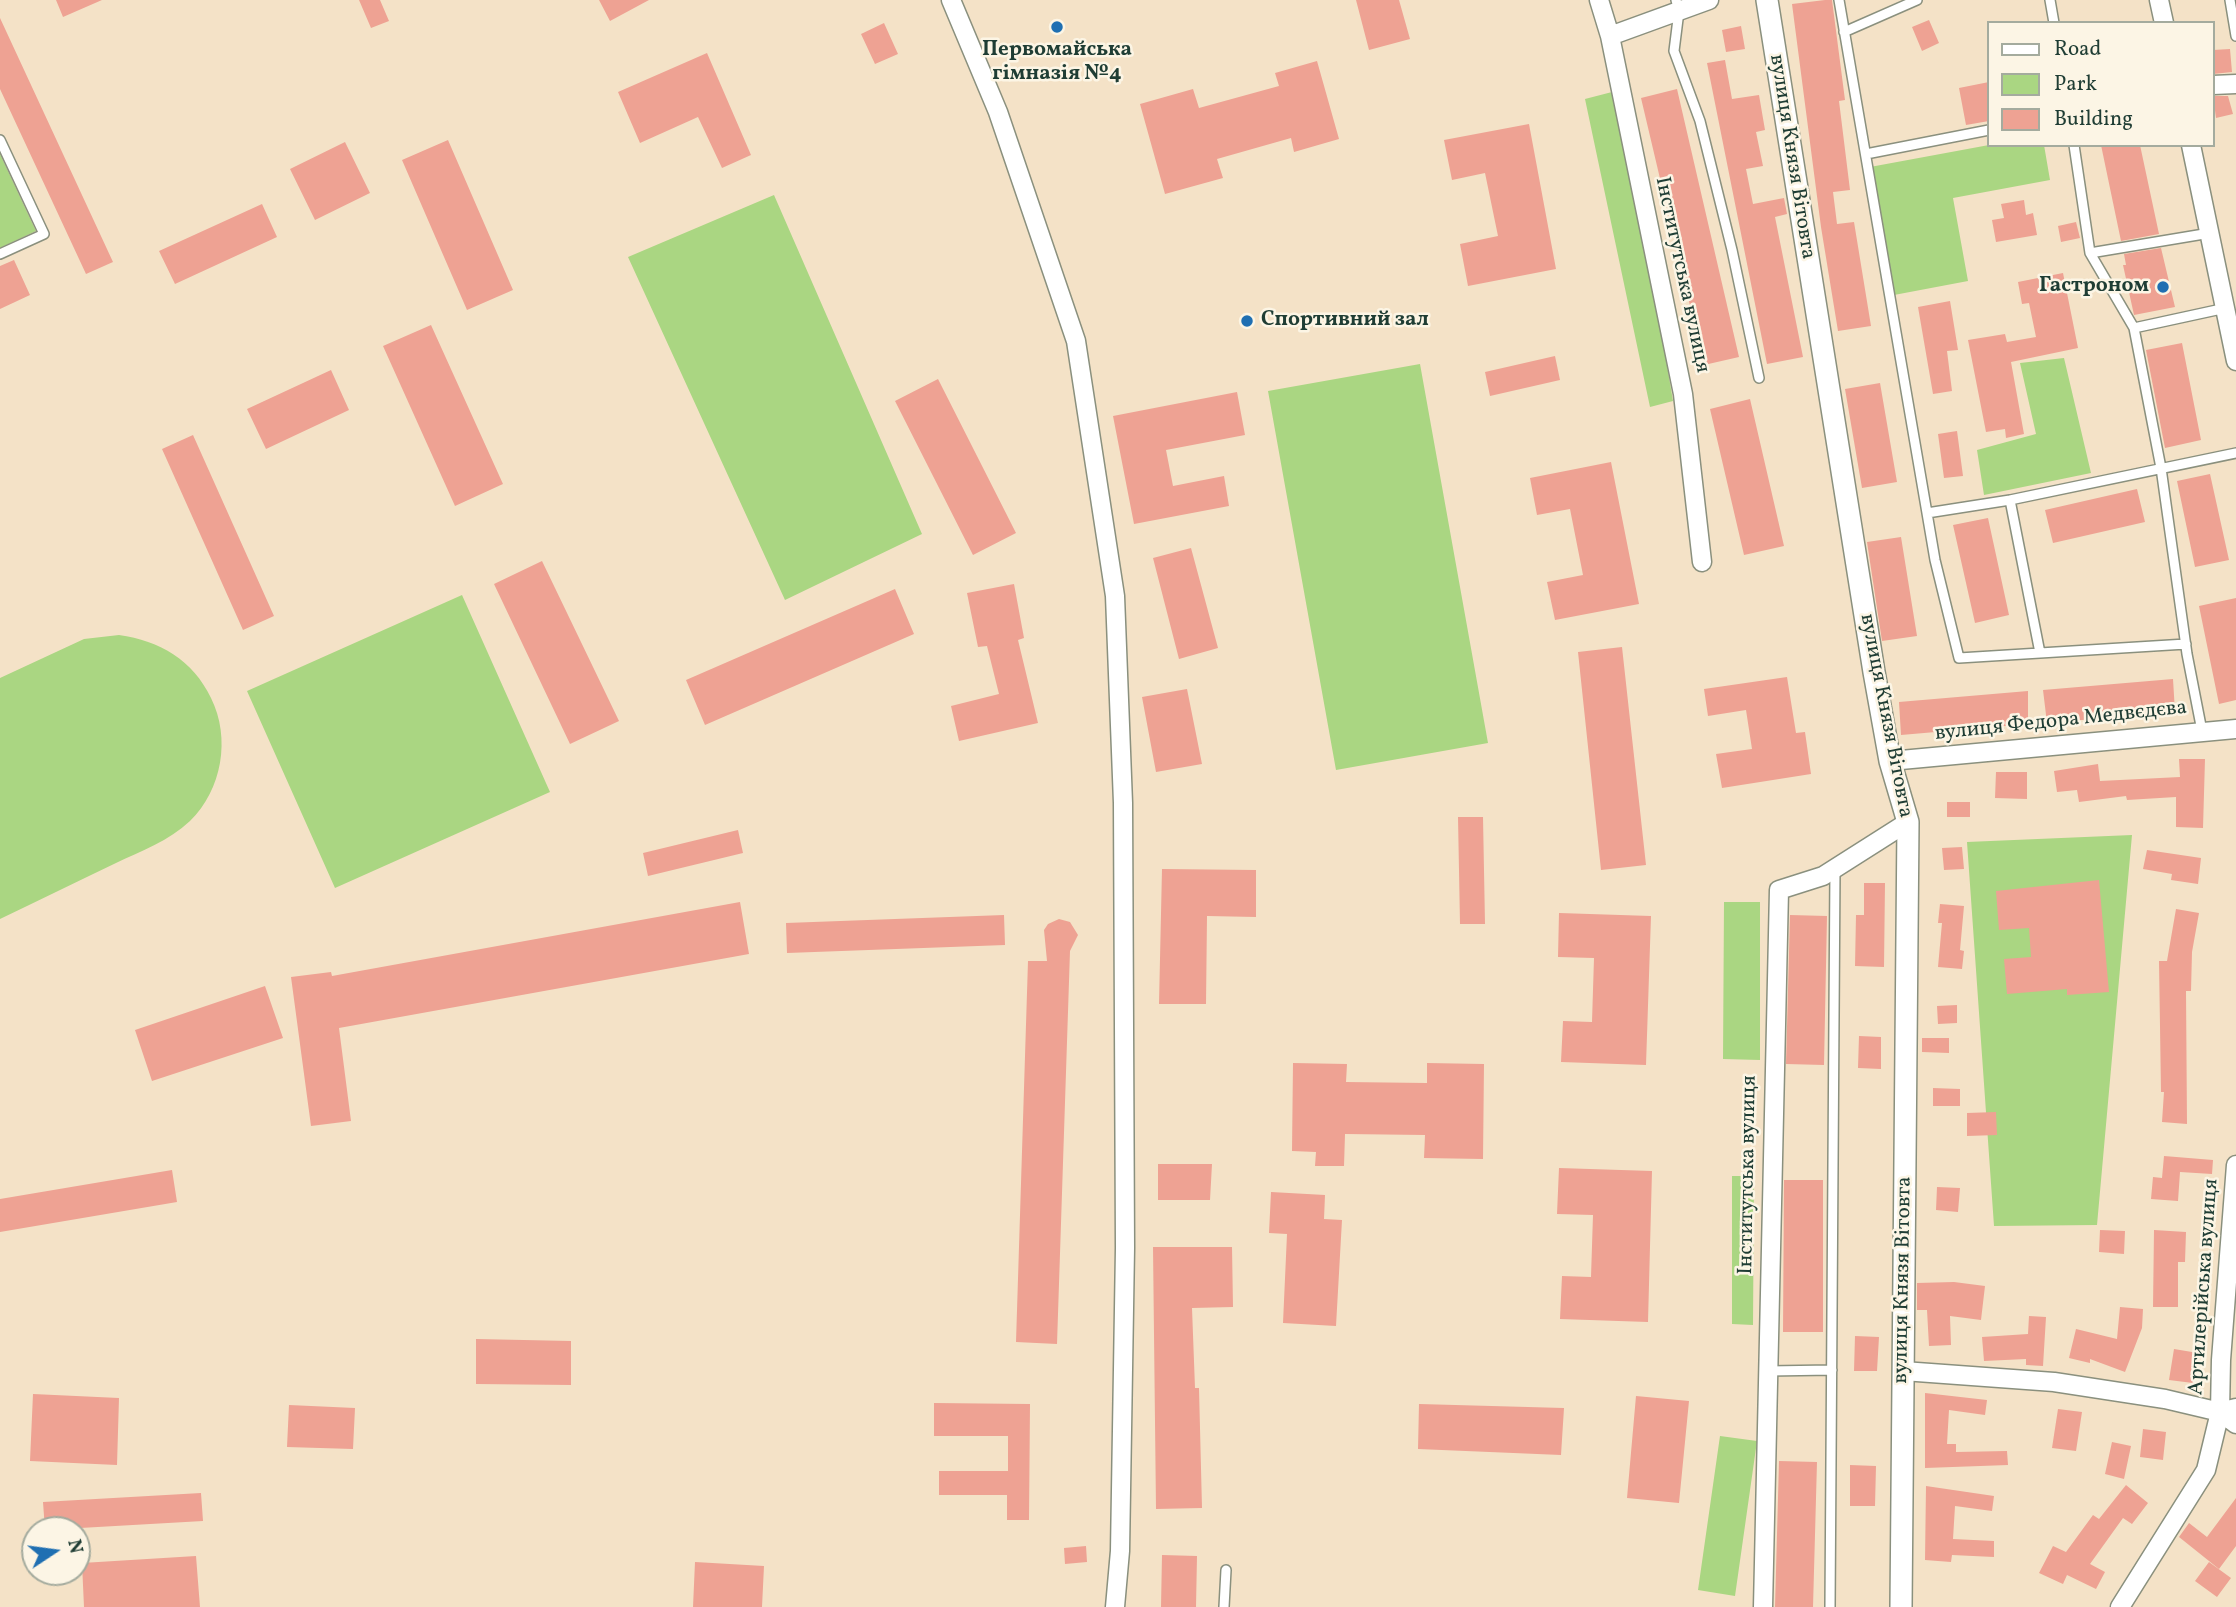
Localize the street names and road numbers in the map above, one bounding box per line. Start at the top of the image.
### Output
street label: вулиця Князя Вітовта [1762,53,1820,261]
street label: Інститутська вулиця [1648,175,1714,375]
street label: вулиця Князя Вітовта [1853,612,1917,820]
street label: вулиця Федора Медвєдєва [1934,696,2188,748]
street label: Інститутська вулиця [1735,1075,1763,1275]
street label: вулиця Князя Вітовта [1890,1176,1918,1384]
street label: Артилерійська вулиця [2185,1178,2225,1396]

